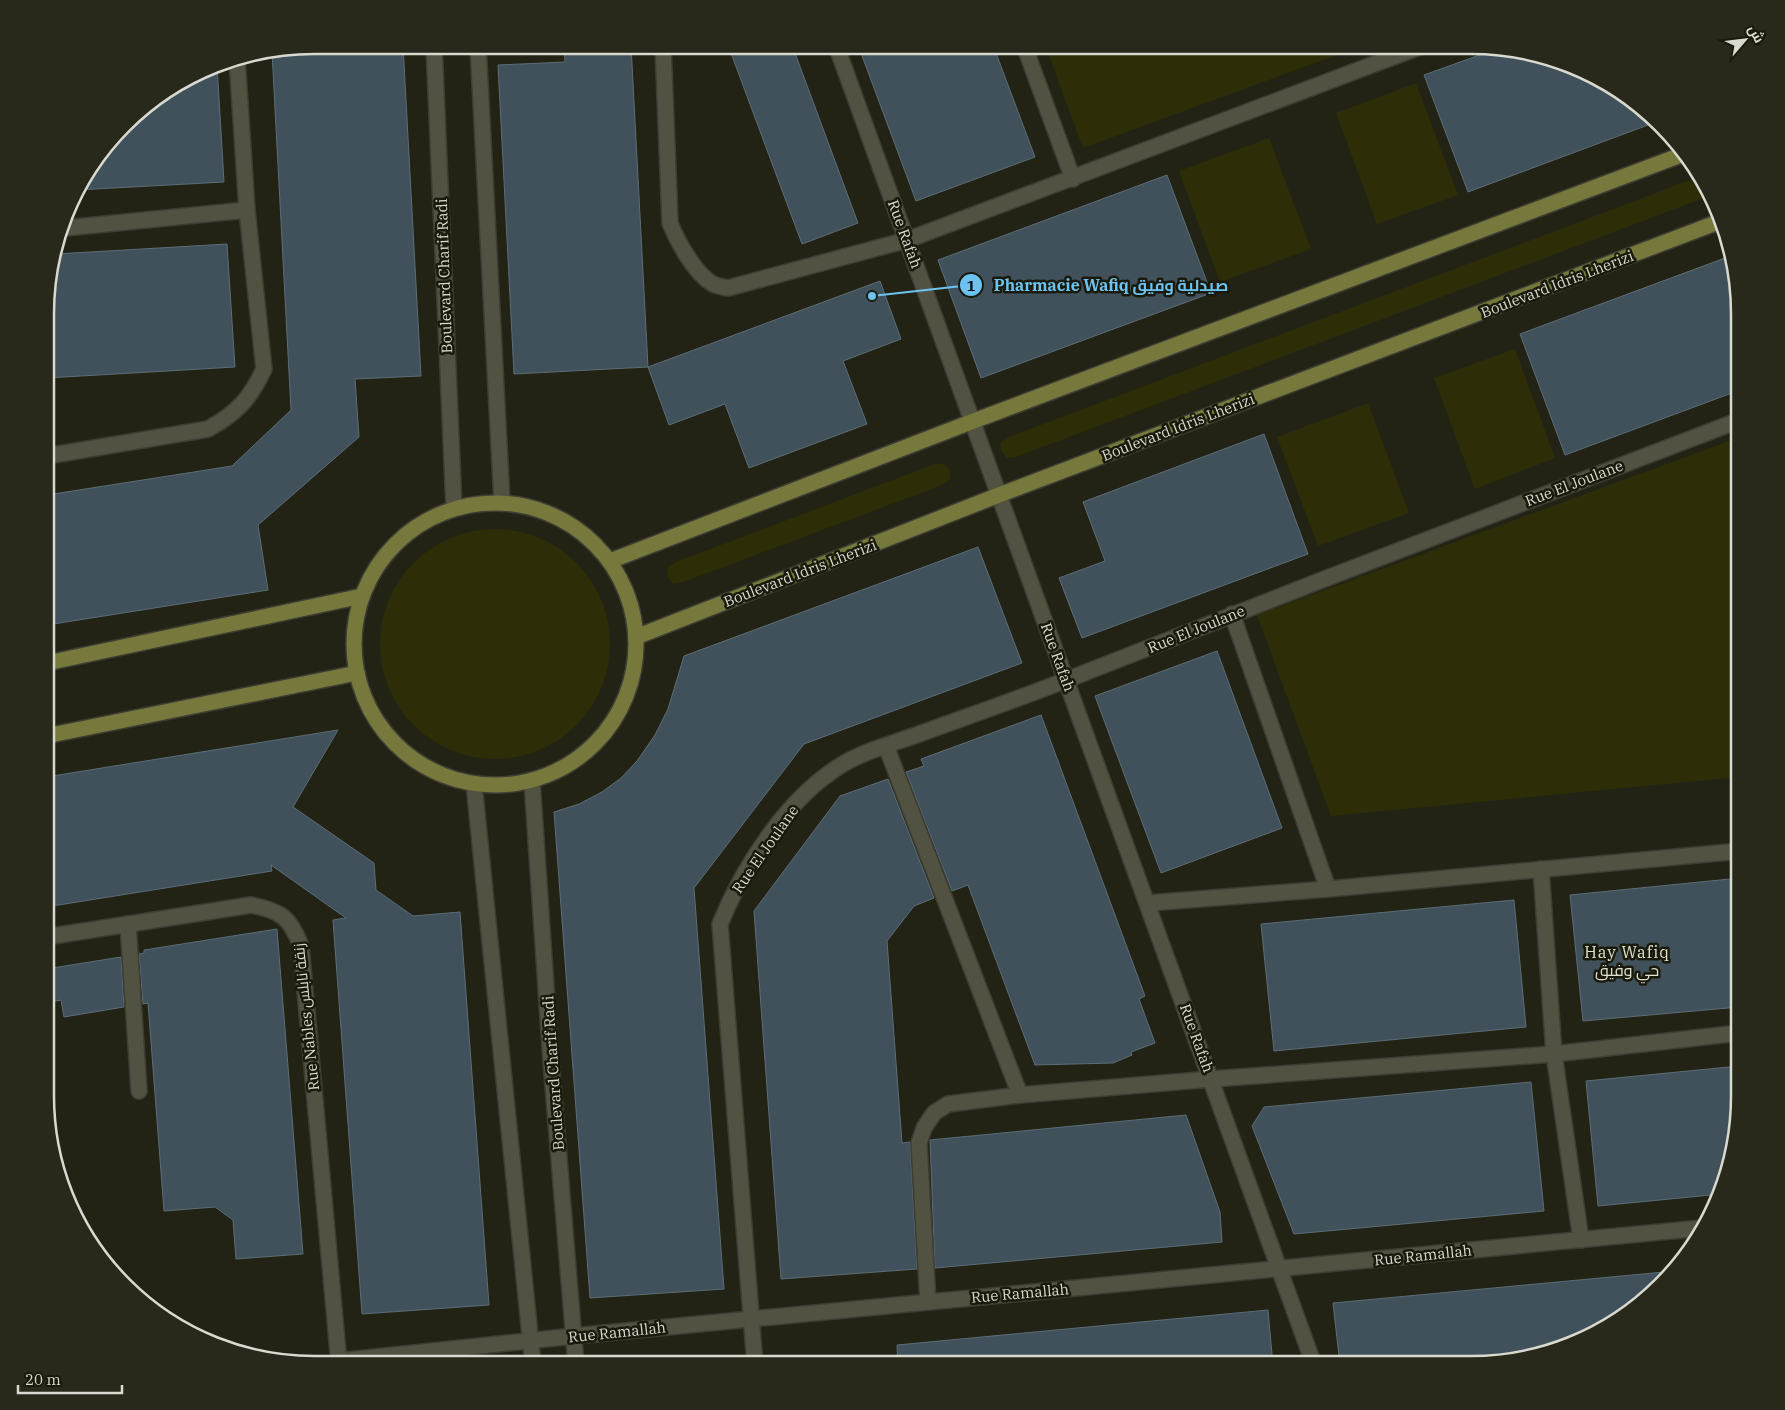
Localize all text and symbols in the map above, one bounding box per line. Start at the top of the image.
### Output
north arrow [1720,15,1770,65]
text: ش [1744,22,1769,46]
street label: Rue Rafah [884,197,926,271]
street label: Boulevard Charif Radi [432,198,456,354]
street label: Boulevard Idris Lherizi [1478,246,1636,322]
callout: Pharmacie Wafiq صيدلية وفيق [959,270,1238,301]
text: Pharmacie Wafiq صيدلية وفيق [994,275,1228,295]
text: 1 [966,276,976,295]
street label: Boulevard Idris Lherizi [1099,389,1257,465]
street label: Rue El Joulane [1522,456,1626,510]
street label: Boulevard Idris Lherizi [721,535,879,611]
street label: Rue El Joulane [1145,601,1247,657]
street label: Rue Rafah [1037,620,1079,694]
street label: Rue El Joulane [728,801,802,897]
street label: Rue Nables زنقة نابلس [289,942,324,1092]
district label: Hay Wafiq حي وفيق [1584,942,1670,984]
street label: Boulevard Charif Radi [538,995,568,1151]
street label: Rue Rafah [1176,1001,1218,1075]
street label: Rue Ramallah [1373,1240,1473,1270]
street label: Rue Ramallah [970,1279,1070,1307]
street label: Rue Ramallah [567,1317,667,1347]
scale bar [18,1362,121,1394]
text: 20 m [25,1370,61,1389]

